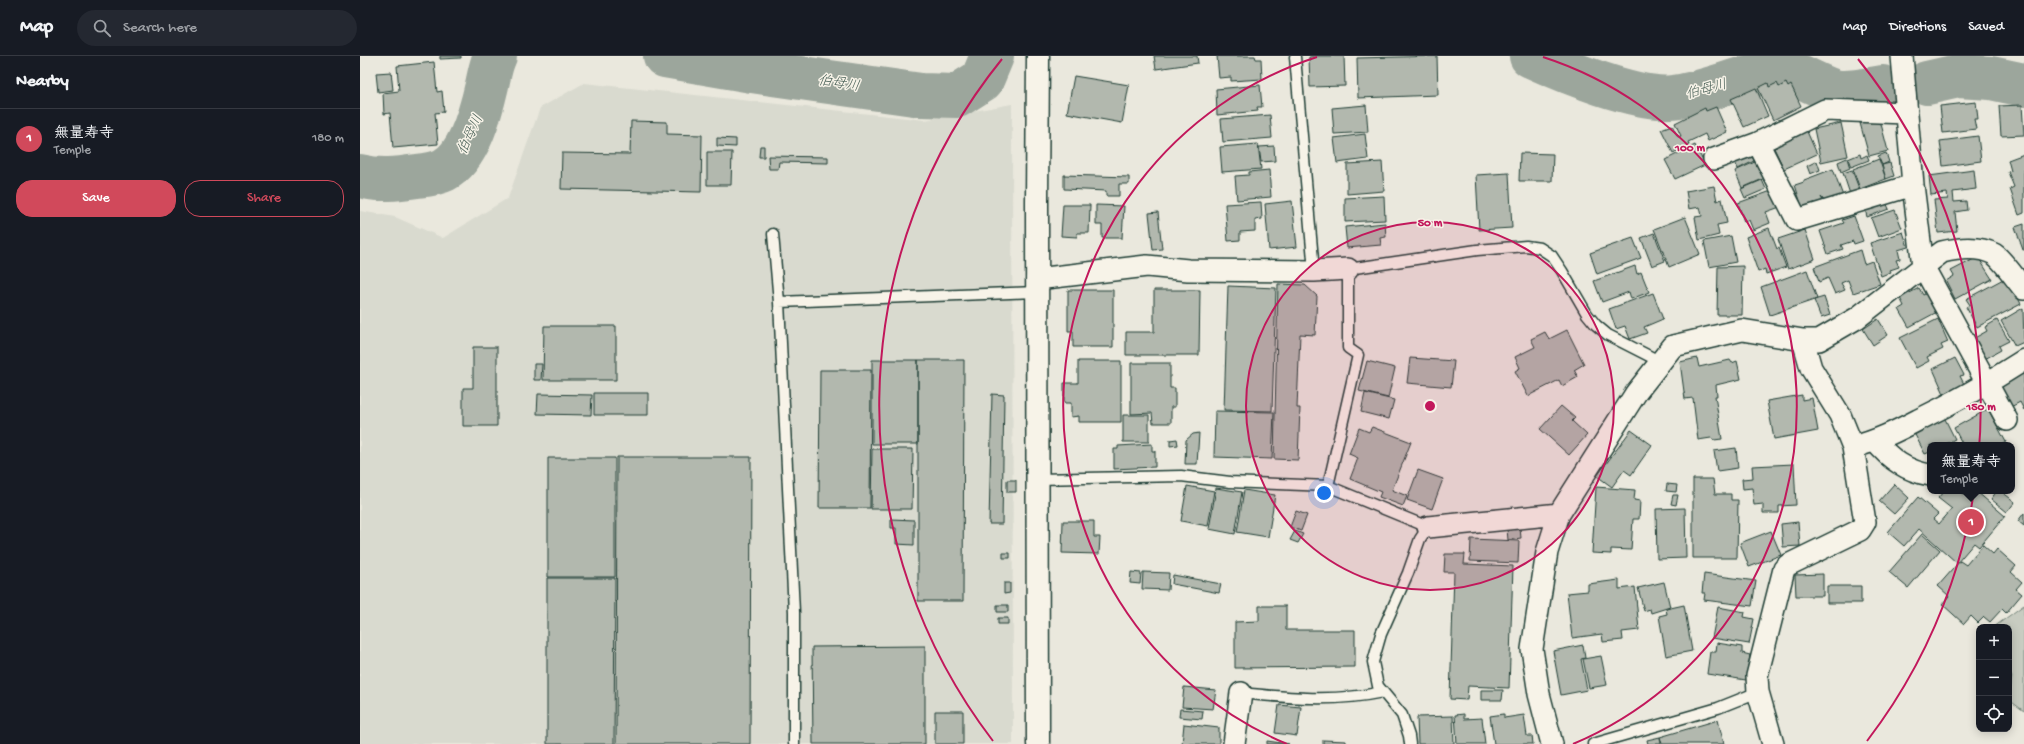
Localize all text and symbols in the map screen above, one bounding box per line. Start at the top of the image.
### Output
search box [77,10,357,46]
text: Map [20,16,53,39]
icon: search [91,17,113,39]
text: Search here [123,19,197,37]
text: Map [1843,19,1867,36]
text: Directions [1889,19,1946,36]
text: Saved [1968,19,2004,36]
text: Nearby [16,72,69,92]
water label: 伯母川 [817,72,861,96]
water label: 伯母川 [1684,76,1729,104]
water label: 伯母川 [454,112,488,158]
text: 無量寿寺 [54,125,114,143]
text: 1 [26,131,32,146]
text: 180 m [312,131,344,146]
text: 100 m [1674,142,1705,156]
text: Temple [54,143,91,158]
button: Save [16,180,176,217]
button: Share [184,180,344,217]
text: 50 m [1418,217,1443,231]
centre of rings [1423,399,1437,413]
text: 150 m [1965,401,1996,415]
popup [1927,442,2015,494]
text: 無量寿寺 [1941,454,2001,472]
text: Temple [1941,472,1978,487]
your location [1314,483,1334,503]
pin: 1 [1958,507,1984,537]
map controls [1976,624,2012,732]
button: + [1976,624,2012,660]
button: − [1976,660,2012,696]
button: locate [1976,696,2012,732]

